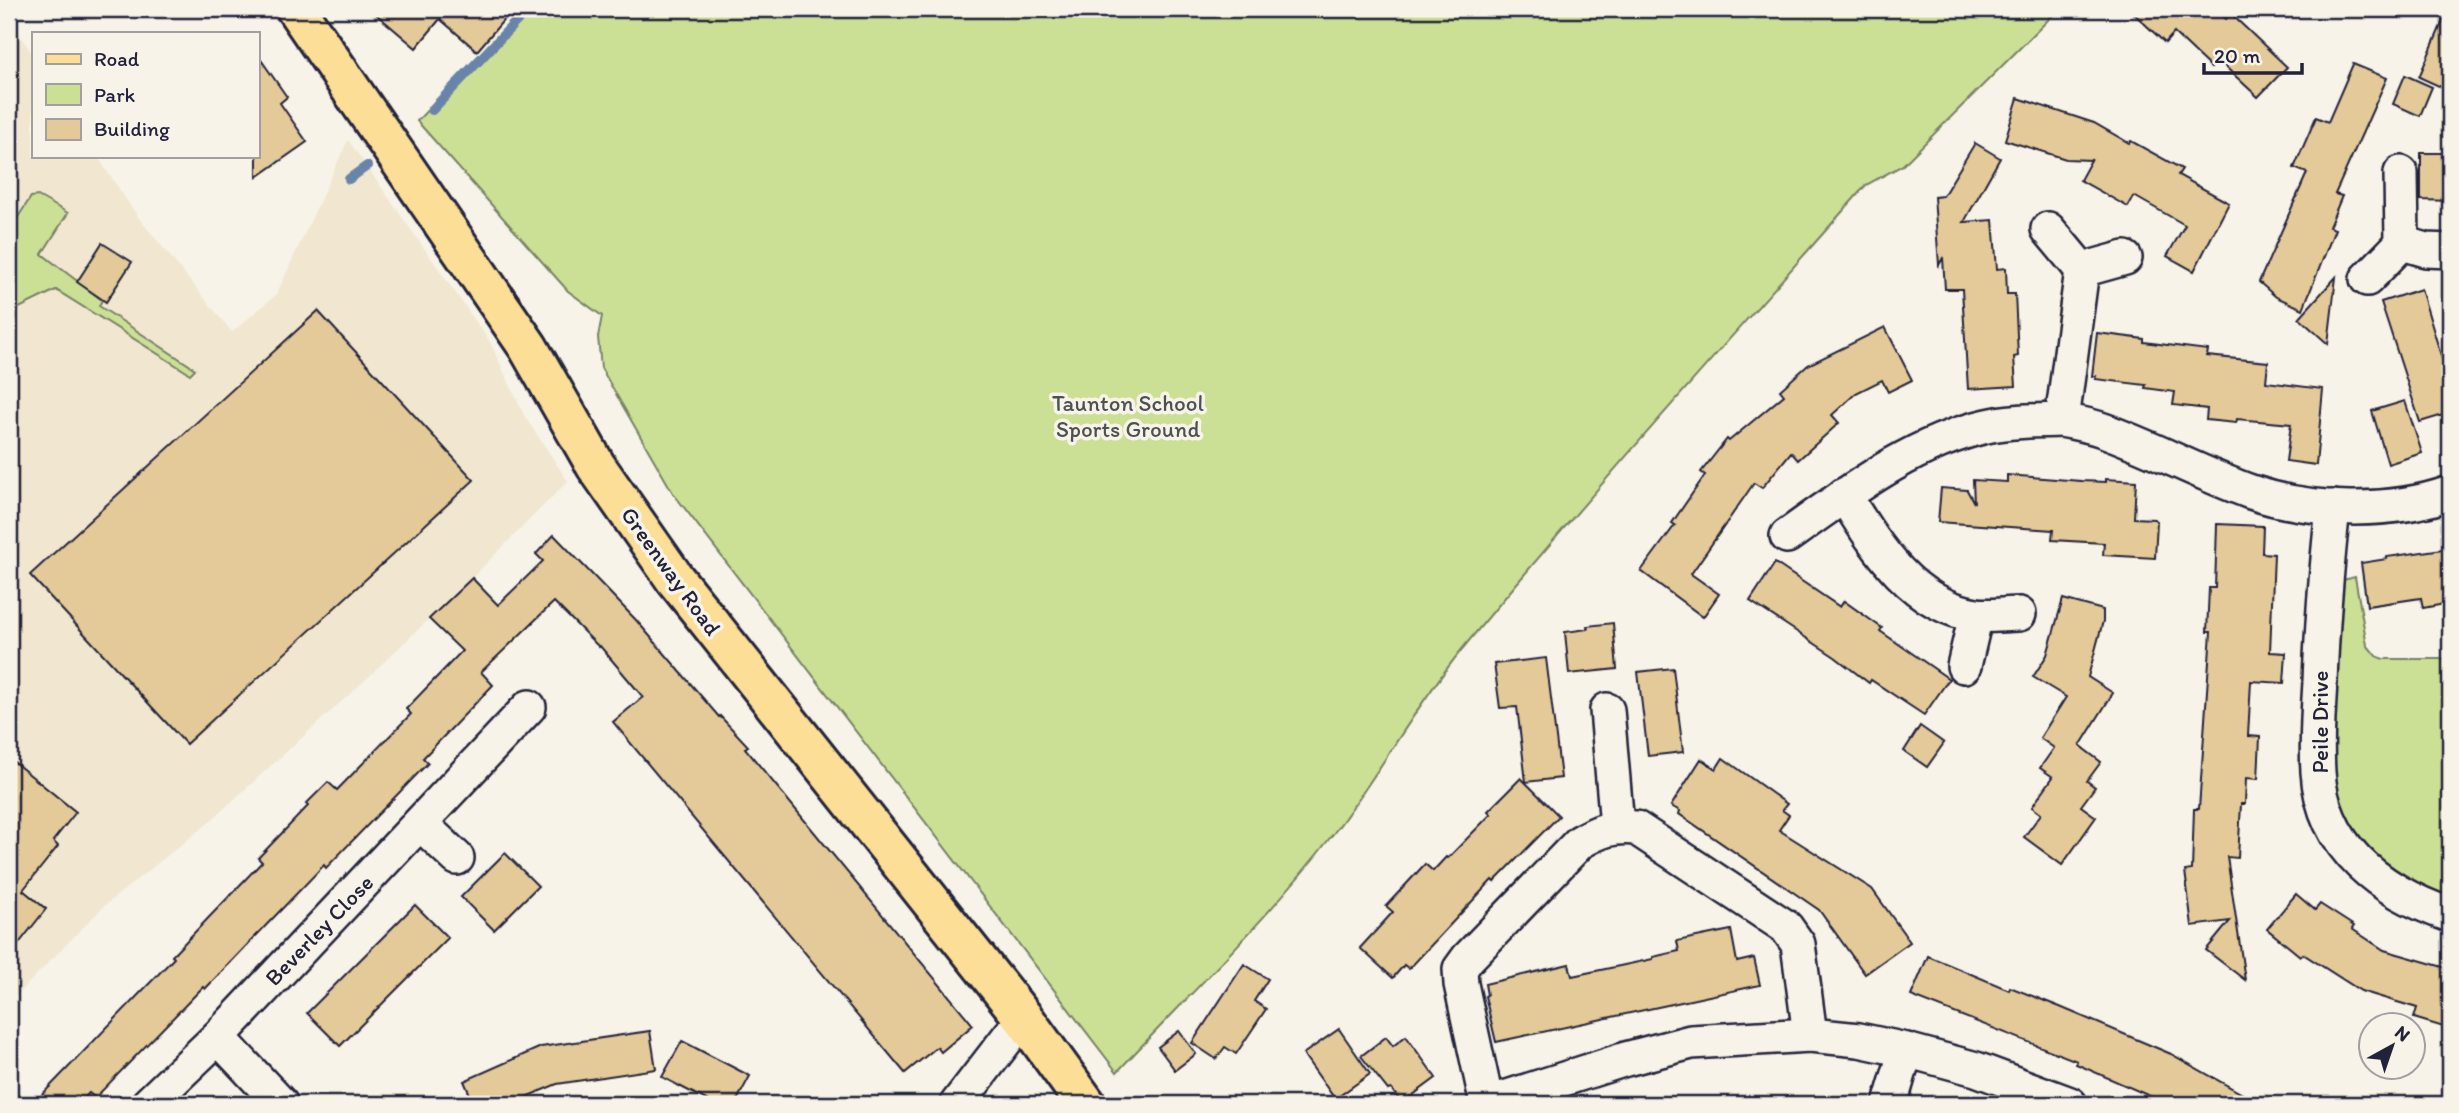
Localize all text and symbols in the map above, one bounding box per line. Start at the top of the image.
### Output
legend [32,32,259,158]
scale bar [2204,32,2302,76]
text: 20 m [2214,43,2261,68]
text: Road [94,46,140,71]
text: Park [94,82,136,107]
text: Building [94,116,170,141]
park label: Taunton School Sports Ground [1052,389,1205,443]
street label: Greenway Road [615,501,727,641]
street label: Peile Drive [2306,671,2334,773]
street label: Beverley Close [259,868,379,992]
north arrow [2358,1012,2428,1082]
text: N [2390,1020,2415,1046]

